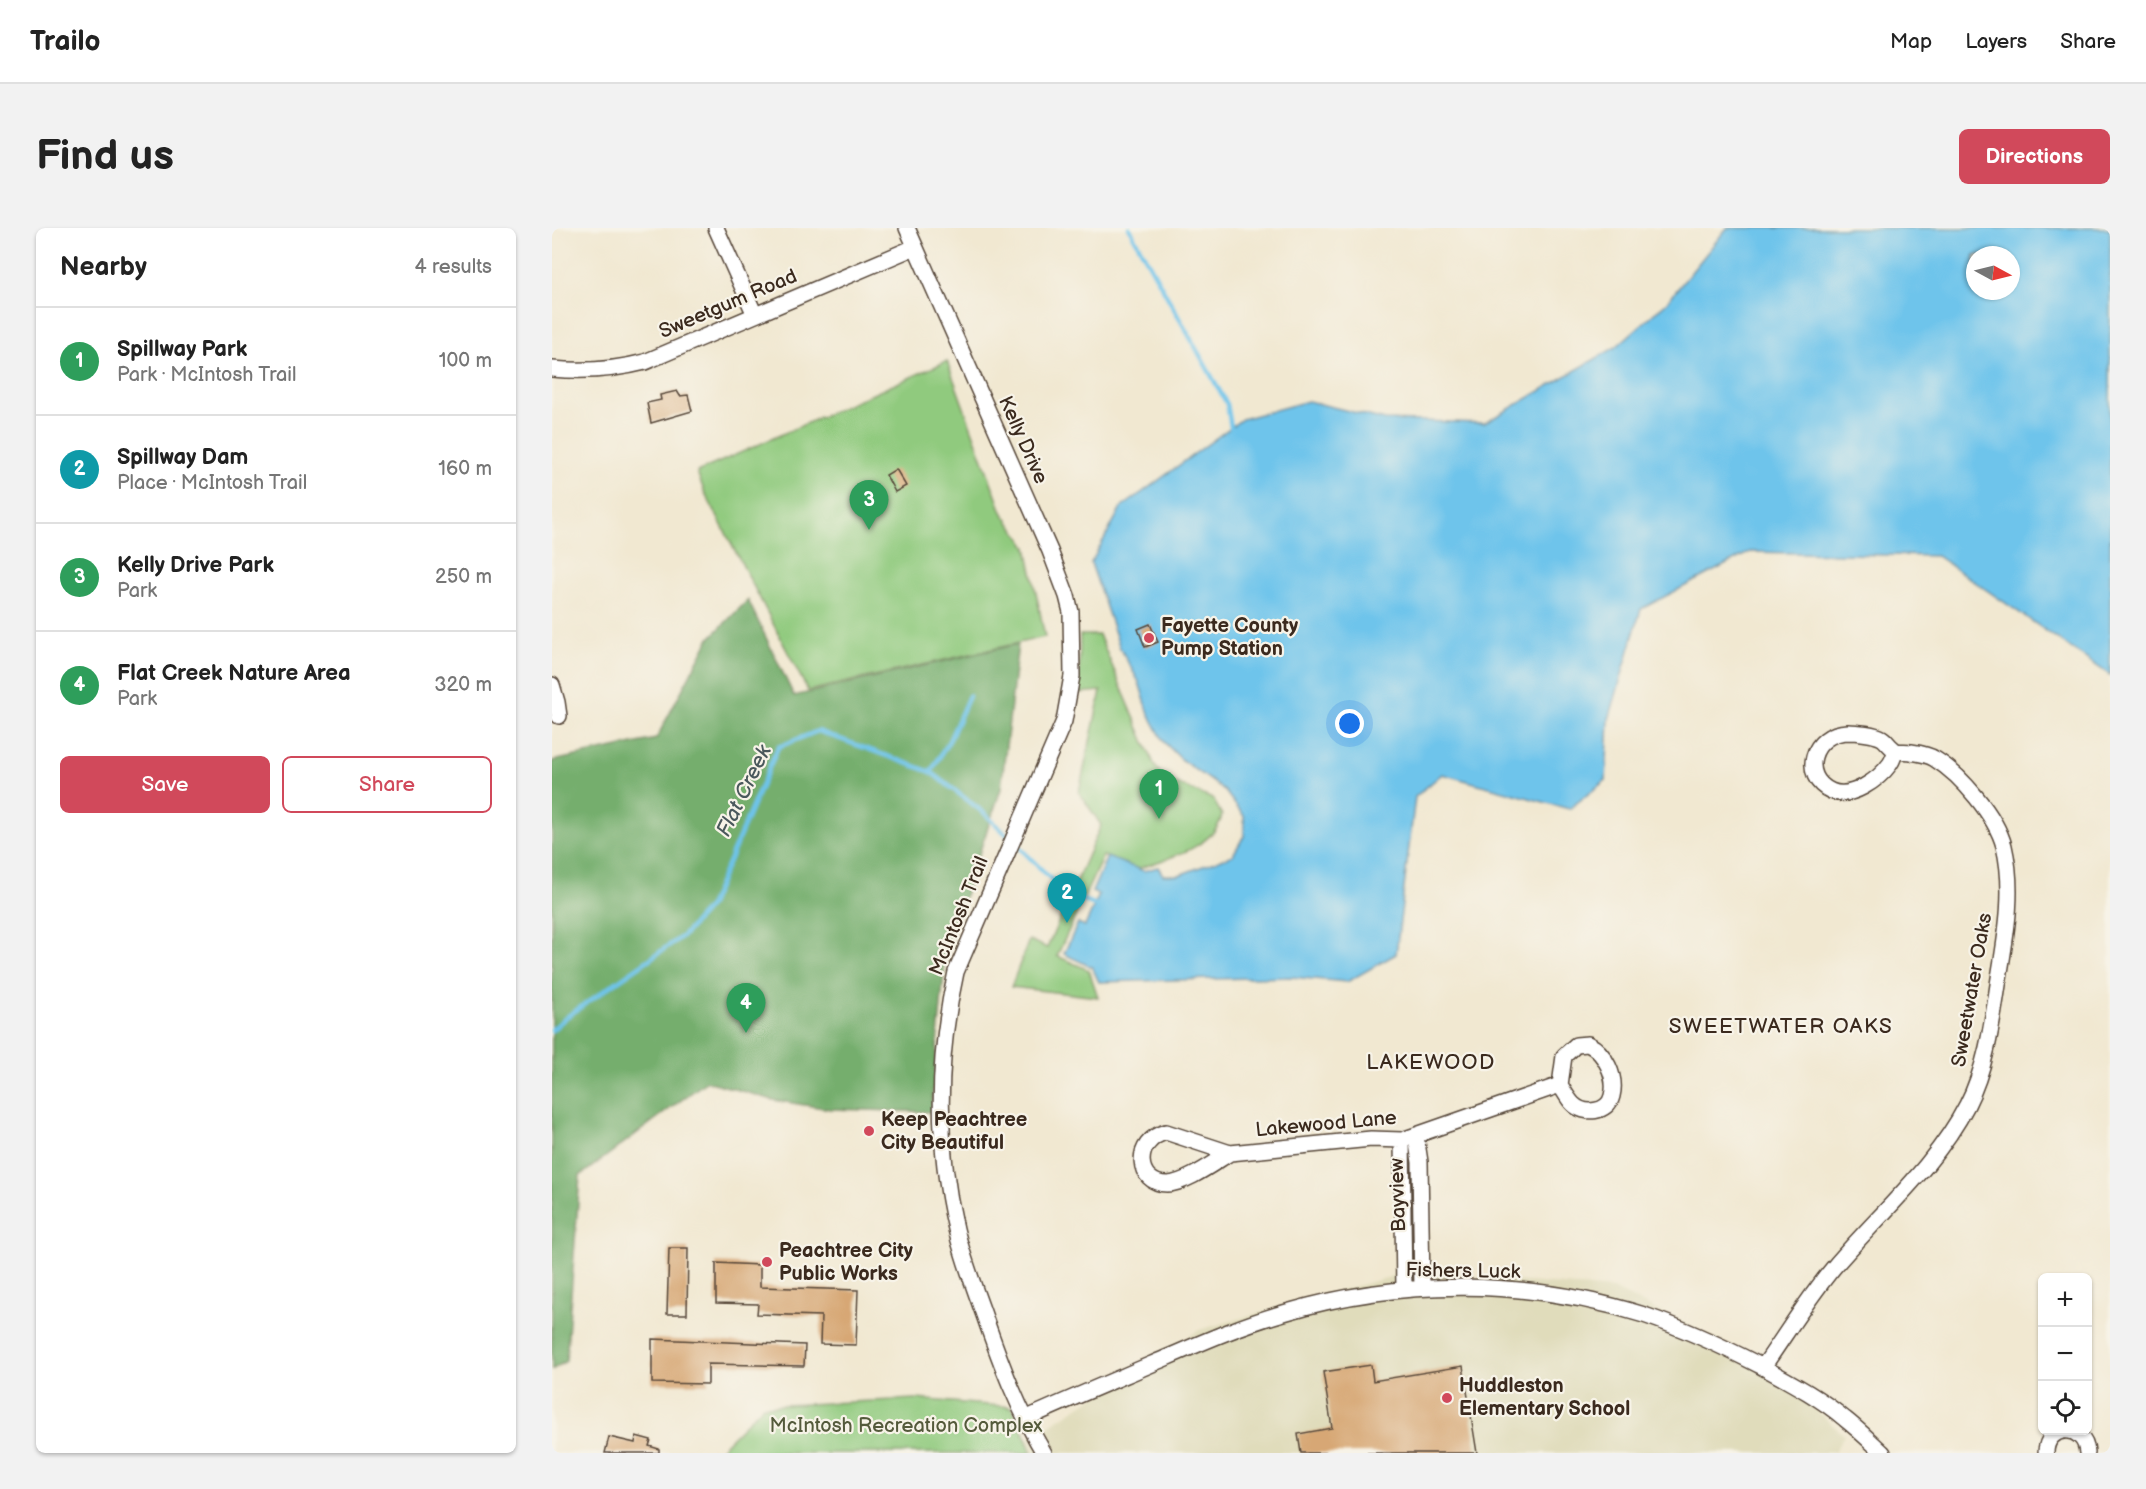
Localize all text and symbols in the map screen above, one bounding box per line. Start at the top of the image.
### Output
text: Trailo [30,25,101,58]
text: Map [1890,29,1932,54]
text: Layers [1965,29,2027,54]
text: Share [2060,29,2116,54]
button: Directions [1959,129,2110,184]
text: Find us [36,131,174,182]
north arrow [1966,246,2020,300]
text: Nearby [60,252,147,283]
text: 4 results [414,255,492,279]
street label: Sweetgum Road [655,264,801,344]
text: Spillway Park [117,336,247,363]
text: 1 [75,349,84,373]
text: 100 m [439,349,492,373]
text: Park · McIntosh Trail [117,363,297,387]
street label: Kelly Drive [993,392,1053,488]
text: Spillway Dam [117,444,248,471]
text: 2 [74,457,85,481]
text: 160 m [438,457,492,481]
text: Place · McIntosh Trail [117,471,307,495]
pin: 3 [850,480,888,530]
text: Kelly Drive Park [117,552,274,579]
text: 3 [74,565,85,589]
text: 250 m [435,565,492,589]
text: Park [117,579,157,603]
place label: Fayette County Pump Station [1161,614,1299,661]
marker: Fayette County Pump Station [1142,631,1156,645]
text: Flat Creek Nature Area [117,660,351,687]
text: 4 [74,673,85,697]
text: 320 m [434,673,492,697]
text: Park [117,687,157,711]
your location [1335,709,1364,738]
water label: Flat Creek [711,741,777,841]
button: Save [60,756,270,813]
button: Share [282,756,492,813]
pin: 1 [1140,770,1178,819]
street label: McIntosh Trail [924,853,994,979]
pin: 2 [1048,874,1086,923]
street label: Sweetwater Oaks [1947,911,1997,1069]
pin: 4 [726,984,766,1033]
district label: SWEETWATER OAKS [1669,1014,1893,1039]
district label: LAKEWOOD [1366,1050,1496,1075]
street label: Lakewood Lane [1254,1106,1398,1142]
place label: Keep Peachtree City Beautiful [881,1108,1027,1155]
marker: Keep Peachtree City Beautiful [862,1124,876,1138]
street label: Bayview [1385,1157,1411,1232]
place label: Peachtree City Public Works [779,1239,914,1286]
marker: Peachtree City Public Works [760,1255,774,1269]
street label: Fishers Luck [1405,1258,1521,1284]
map controls [2038,1273,2092,1435]
button: + [2038,1273,2092,1327]
button: − [2038,1327,2092,1381]
place label: Huddleston Elementary School [1459,1374,1630,1421]
button: locate [2038,1381,2092,1435]
marker: Huddleston Elementary School [1440,1391,1454,1405]
park label: McIntosh Recreation Complex [769,1414,1043,1438]

